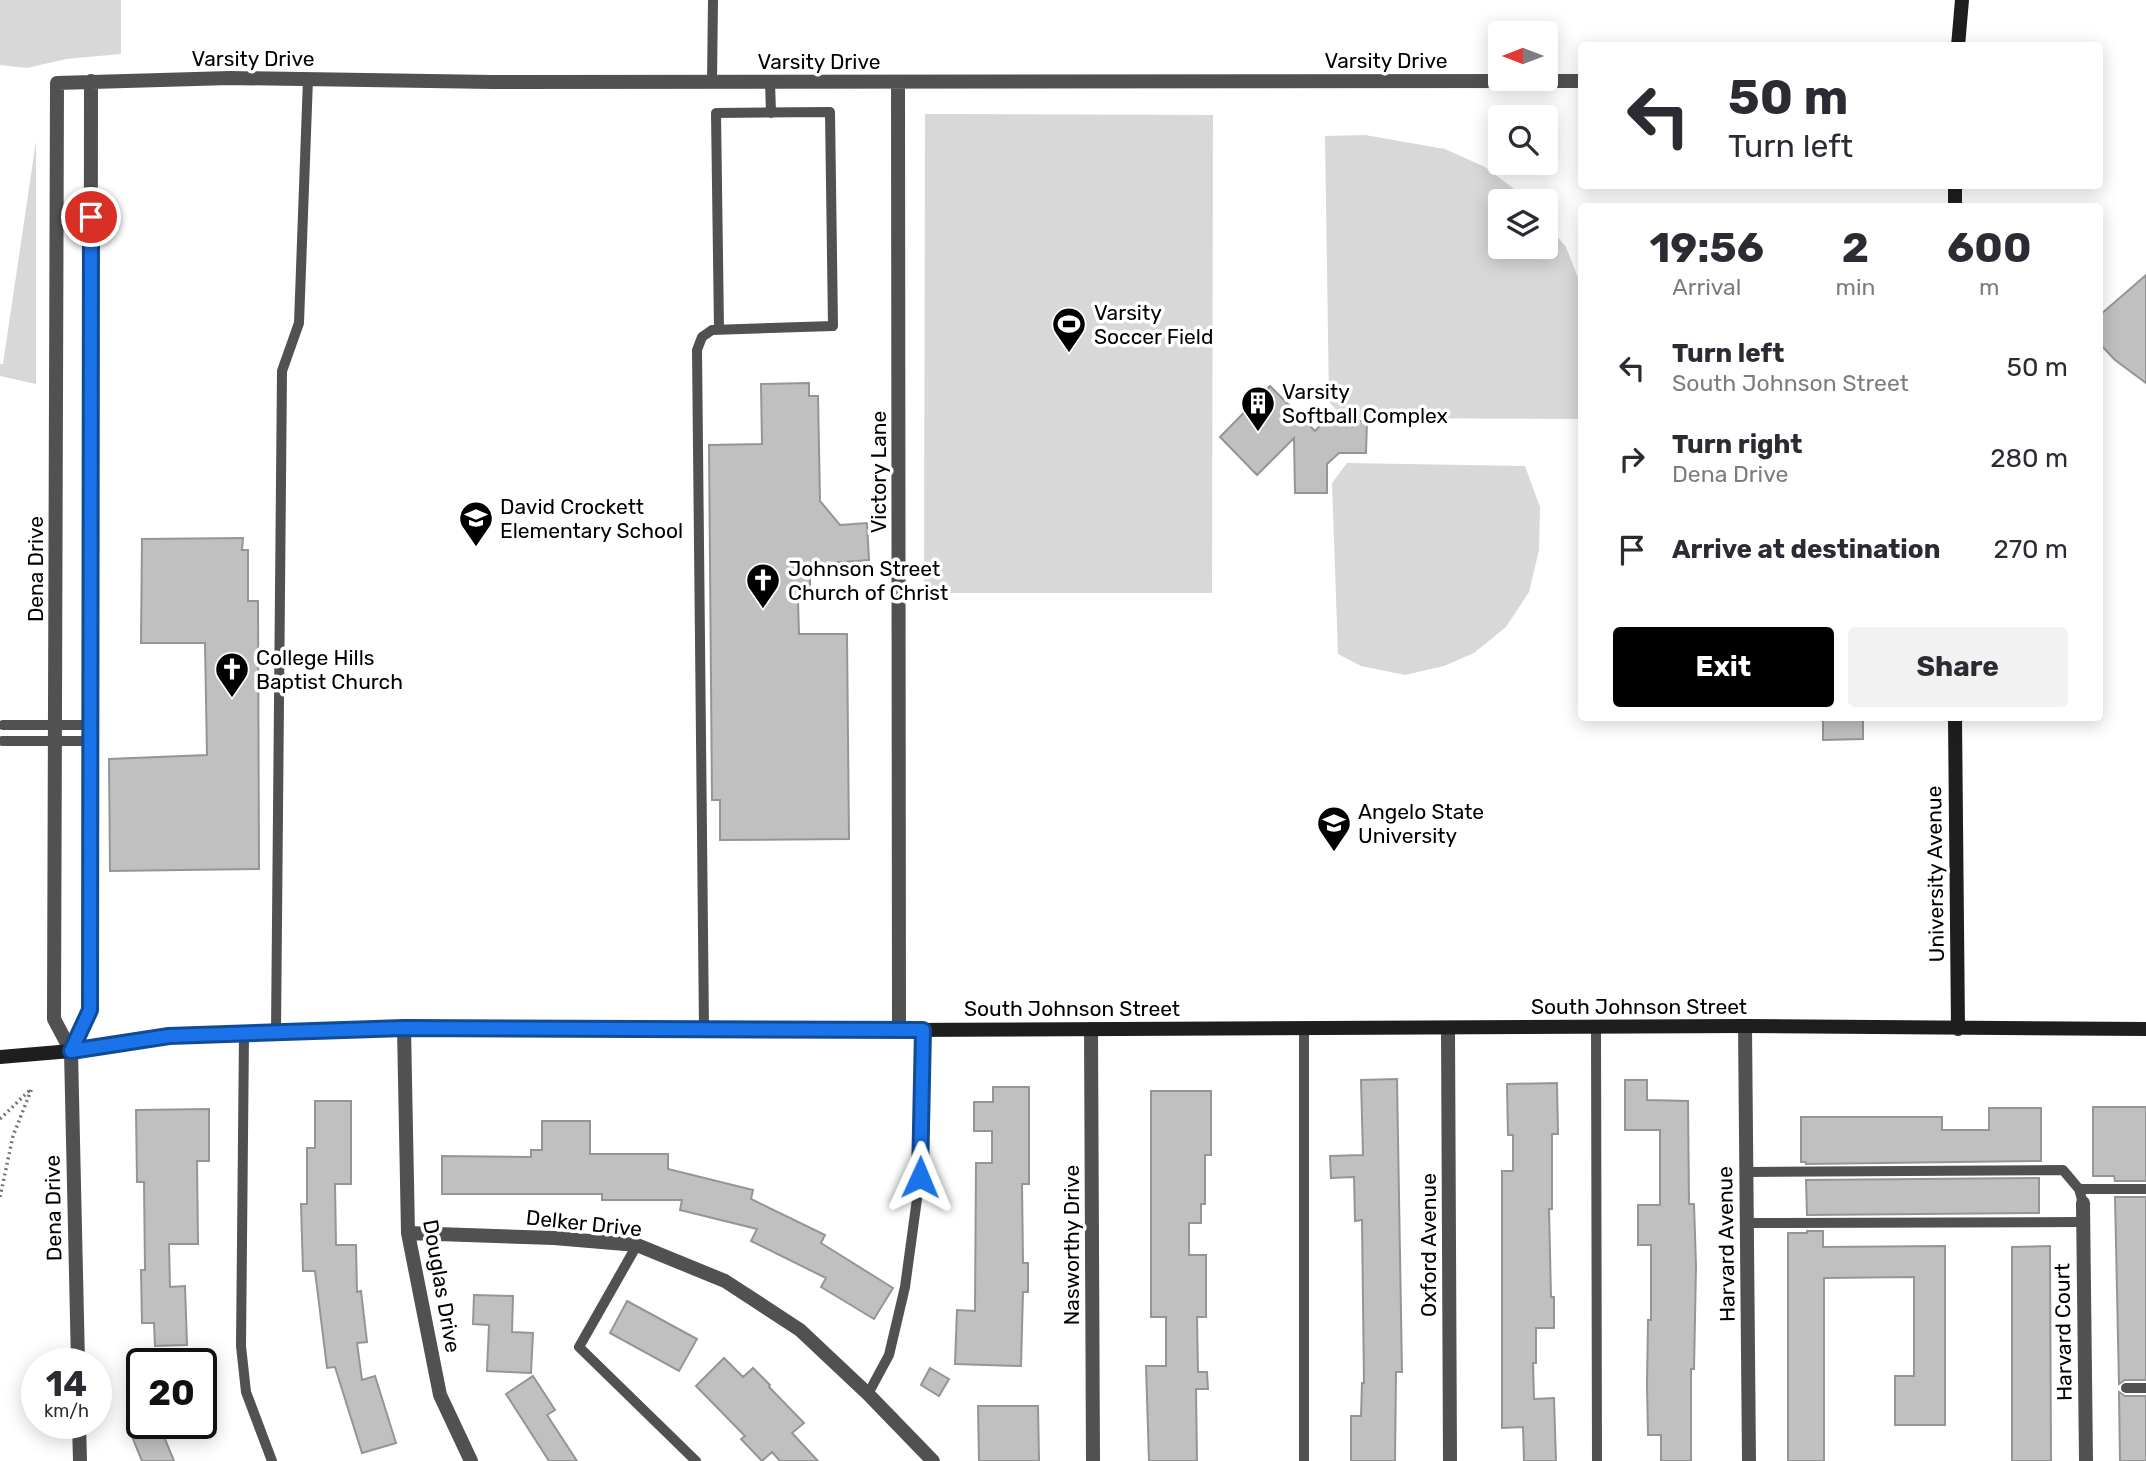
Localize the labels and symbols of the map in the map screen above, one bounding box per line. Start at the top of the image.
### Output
north arrow [1488,21,1558,91]
street label: Varsity Drive [192,46,314,71]
street label: Varsity Drive [1325,48,1447,73]
street label: Varsity Drive [758,49,880,74]
pin [61,187,121,247]
place label: Varsity Soccer Field [1094,300,1213,349]
sports icon: Varsity Soccer Field [1050,305,1088,354]
place label: Varsity Softball Complex [1282,379,1448,428]
building icon: Varsity Softball Complex [1239,384,1277,433]
street label: Victory Lane [866,411,891,533]
place label: David Crockett Elementary School [500,494,683,543]
school or university icon: David Crockett Elementary School [457,499,495,548]
street label: Dena Drive [23,516,48,622]
place label: Johnson Street Church of Christ [788,556,948,605]
church icon: Johnson Street Church of Christ [744,561,782,610]
place label: College Hills Baptist Church [256,645,403,694]
church icon: College Hills Baptist Church [213,650,251,699]
street label: University Avenue [1921,785,1949,963]
place label: Angelo State University [1358,799,1484,848]
school or university icon: Angelo State University [1315,804,1353,853]
street label: South Johnson Street [1531,994,1747,1019]
street label: South Johnson Street [964,996,1180,1021]
position arrow [883,1140,957,1214]
street label: Dena Drive [40,1155,66,1261]
street label: Nasworthy Drive [1059,1165,1084,1325]
street label: Harvard Avenue [1712,1166,1740,1322]
street label: Oxford Avenue [1416,1173,1441,1317]
street label: Delker Drive [525,1204,643,1242]
street label: Douglas Drive [418,1217,466,1355]
street label: Harvard Court [2049,1263,2077,1401]
speed limit sign: 20 [126,1348,217,1439]

